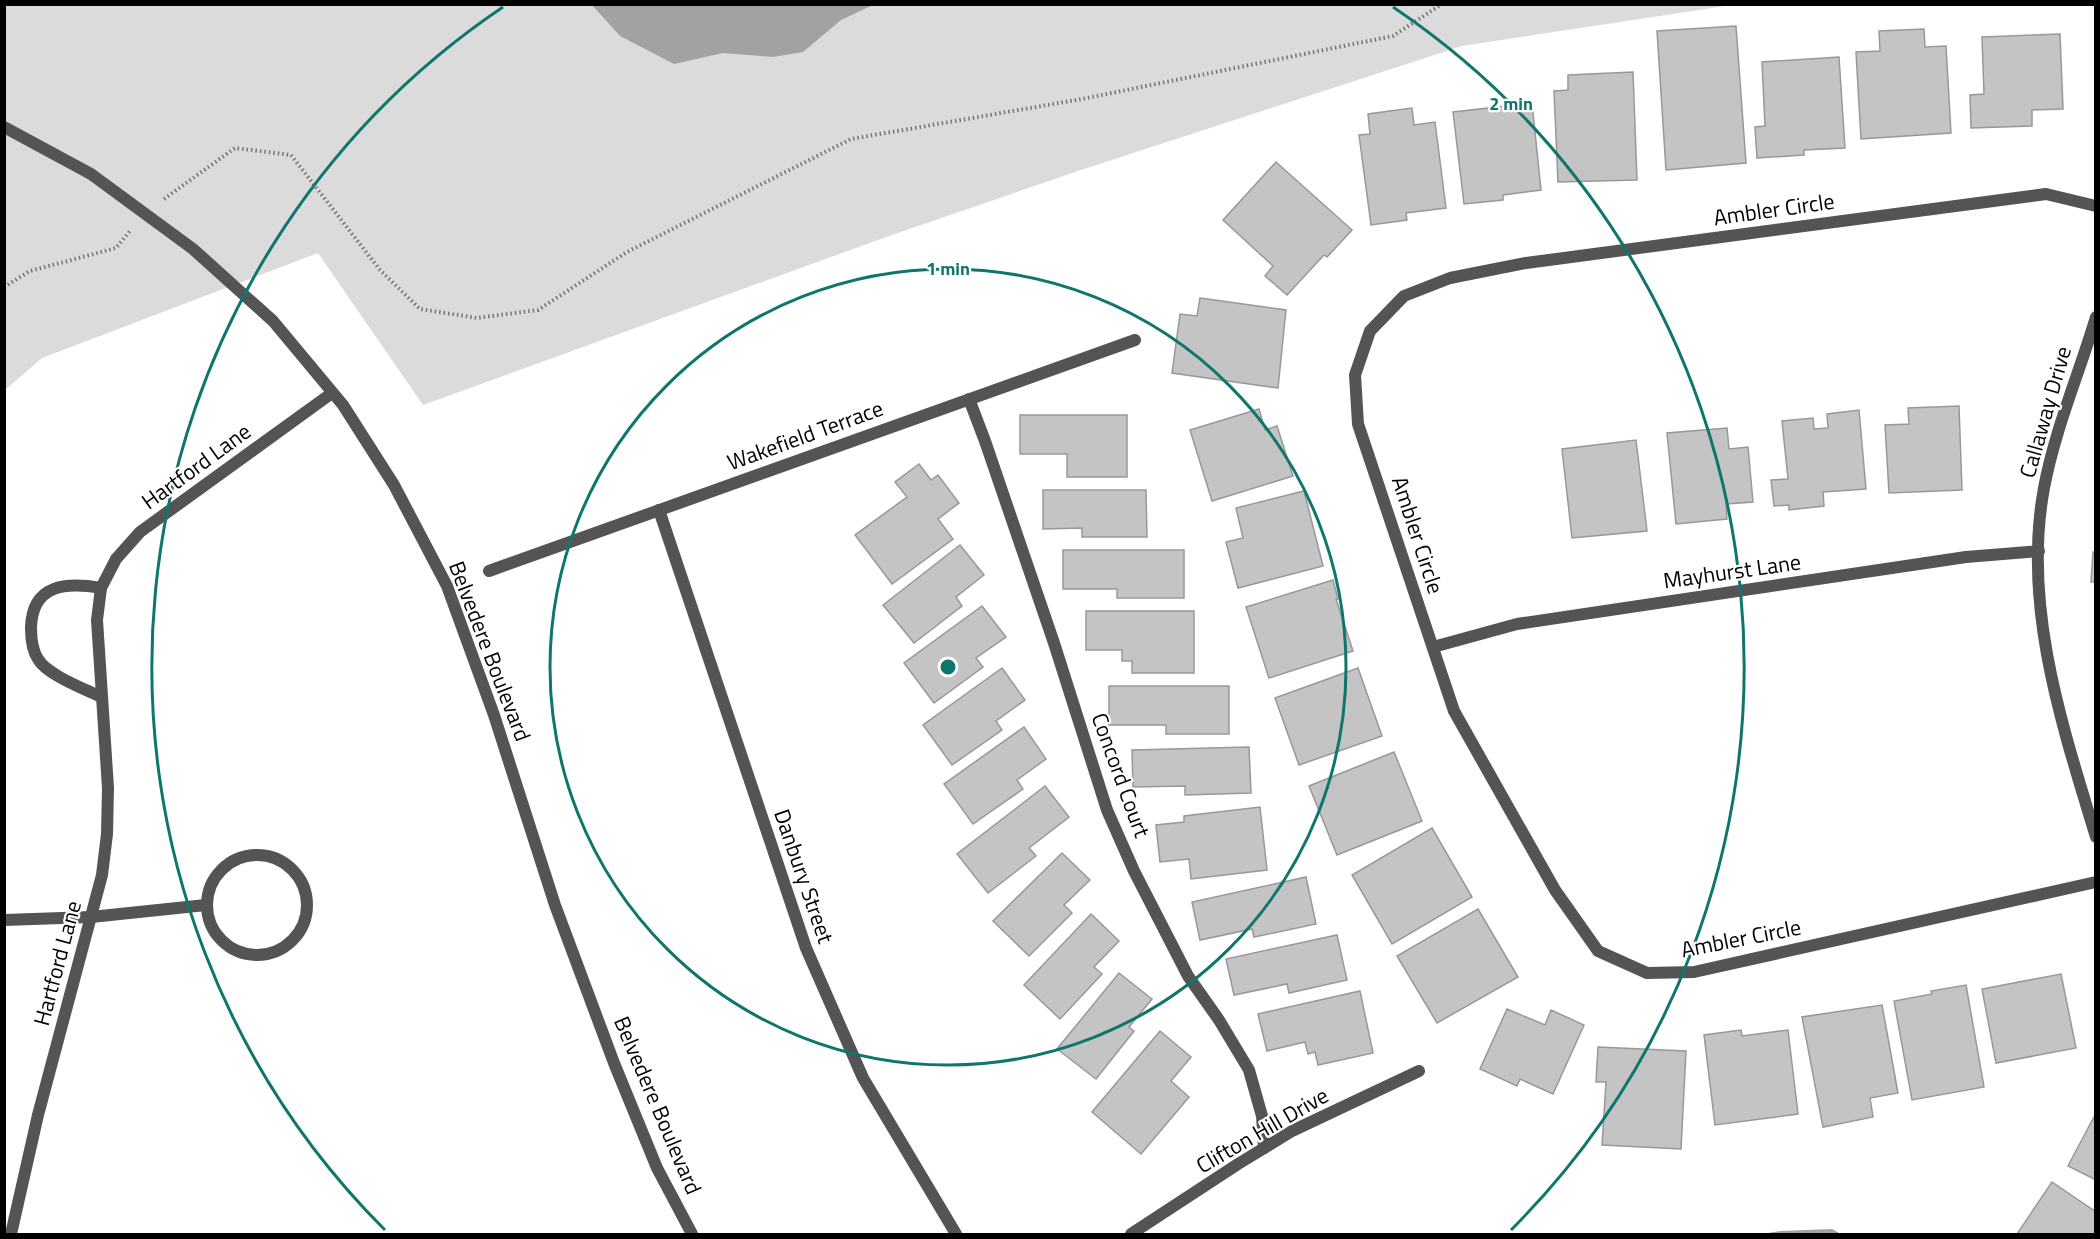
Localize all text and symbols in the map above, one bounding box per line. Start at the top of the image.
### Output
text: 2 min [1489,90,1533,117]
street label: Ambler Circle [1711,184,1837,234]
text: 1 min [926,255,970,282]
street label: Callaway Drive [2010,342,2080,482]
street label: Wakefield Terrace [722,391,888,479]
street label: Hartford Lane [134,415,258,517]
street label: Ambler Circle [1383,472,1453,598]
street label: Mayhurst Lane [1661,545,1803,597]
street label: Belvedere Boulevard [440,556,540,746]
centre of rings [938,657,958,677]
street label: Concord Court [1083,708,1159,842]
street label: Danbury Street [765,804,843,948]
street label: Hartford Lane [24,897,90,1029]
street label: Ambler Circle [1678,910,1804,966]
street label: Belvedere Boulevard [605,1011,711,1199]
street label: Clifton Hill Drive [1189,1078,1335,1182]

